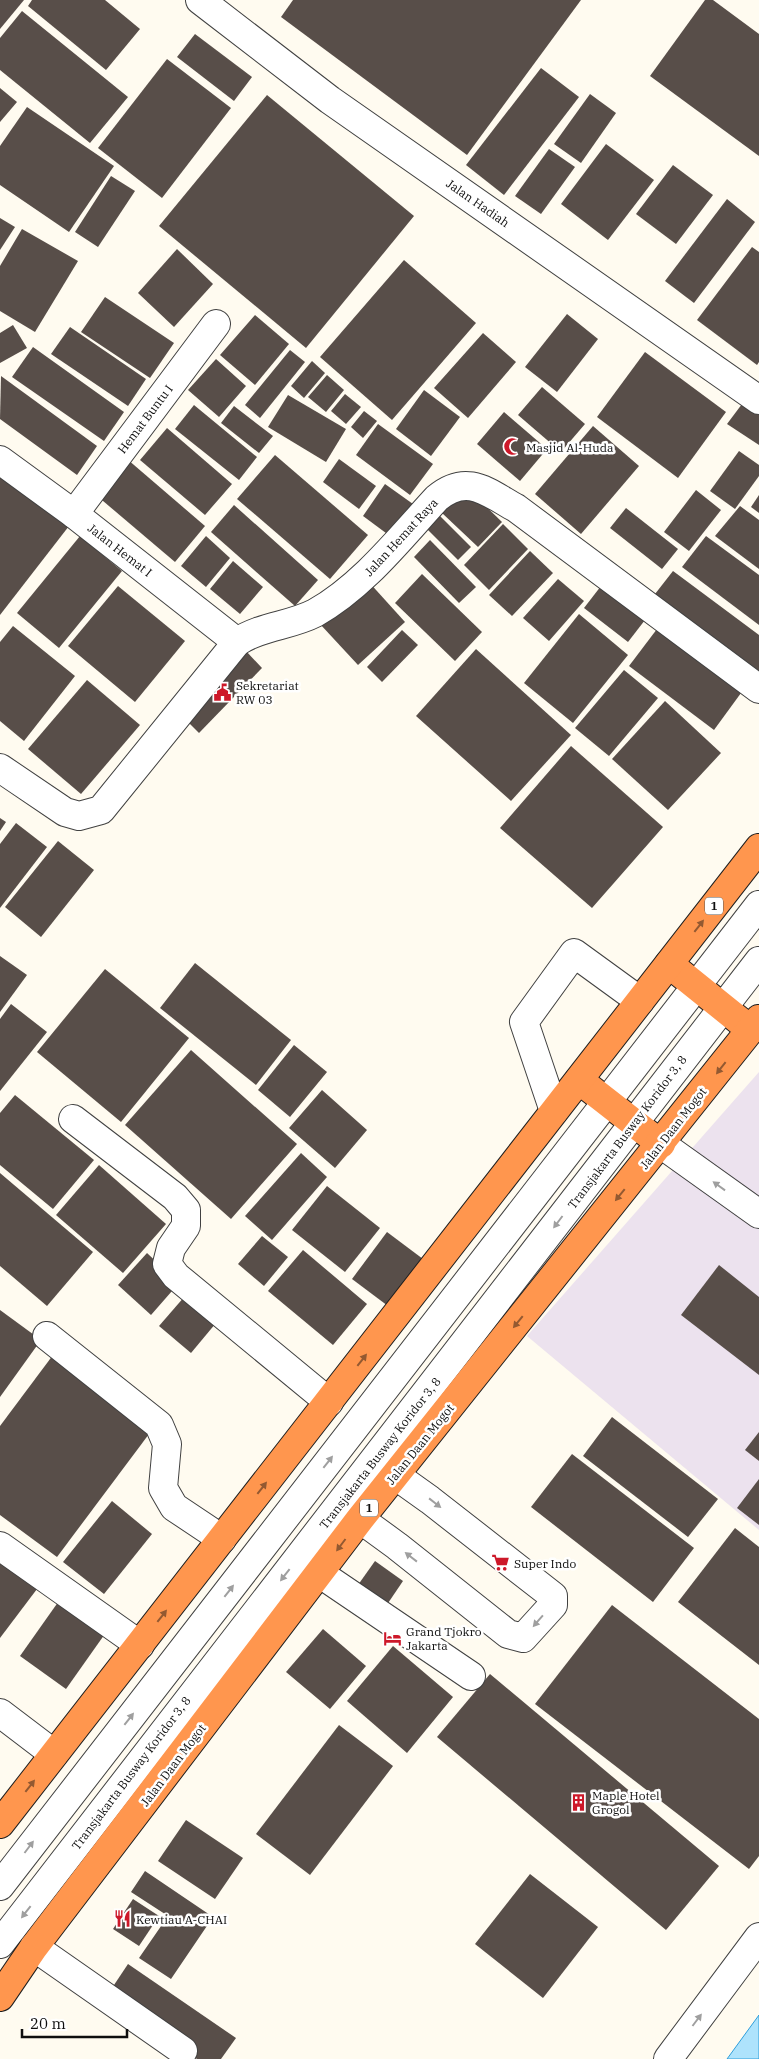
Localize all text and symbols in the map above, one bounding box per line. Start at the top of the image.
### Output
street label: Jalan Hadiah [444,176,513,231]
street label: Hemat Buntu I [114,382,176,456]
mosque icon: Masjid Al-Huda [502,437,522,457]
place label: Masjid Al-Huda [526,440,614,455]
street label: Jalan Hemat Raya [361,495,441,579]
street label: Jalan Hemat I [85,520,155,580]
place label: Sekretariat RW 03 [236,678,299,707]
public building icon: Sekretariat RW 03 [212,682,232,702]
road number: 1 [705,898,723,914]
one-way arrow [693,920,704,933]
street label: Transjakarta Busway Koridor 3, 8 [564,1052,690,1212]
one-way arrow [715,1061,726,1074]
street label: Jalan Daan Mogot [637,1084,709,1172]
one-way arrow [713,1181,726,1191]
one-way arrow [614,1189,625,1202]
one-way arrow [553,1215,563,1229]
one-way arrow [512,1315,523,1328]
one-way arrow [356,1354,367,1367]
street label: Transjakarta Busway Koridor 3, 8 [316,1374,444,1532]
street label: Jalan Daan Mogot [383,1401,457,1487]
one-way arrow [323,1456,334,1469]
one-way arrow [256,1482,267,1495]
one-way arrow [428,1498,441,1509]
road number: 1 [360,1500,378,1516]
one-way arrow [335,1538,346,1551]
one-way arrow [405,1551,418,1562]
supermarket icon: Super Indo [490,1553,510,1573]
place label: Super Indo [514,1556,577,1571]
one-way arrow [279,1568,290,1581]
one-way arrow [223,1585,234,1598]
one-way arrow [157,1609,167,1623]
one-way arrow [533,1614,544,1627]
place label: Grand Tjokro Jakarta [406,1624,482,1653]
hotel icon: Grand Tjokro Jakarta [382,1628,402,1648]
street label: Transjakarta Busway Koridor 3, 8 [68,1693,194,1853]
one-way arrow [123,1713,134,1726]
street label: Jalan Daan Mogot [137,1721,209,1809]
one-way arrow [25,1779,35,1793]
place label: Maple Hotel Grogol [592,1788,660,1817]
building icon: Maple Hotel Grogol [568,1792,588,1812]
one-way arrow [24,1840,34,1854]
one-way arrow [20,1905,31,1918]
restaurant icon: Kewtiau A-CHAI [112,1909,132,1929]
place label: Kewtiau A-CHAI [136,1912,227,1927]
scale bar [22,2006,128,2038]
one-way arrow [692,2013,702,2027]
text: 20 m [30,2014,66,2033]

